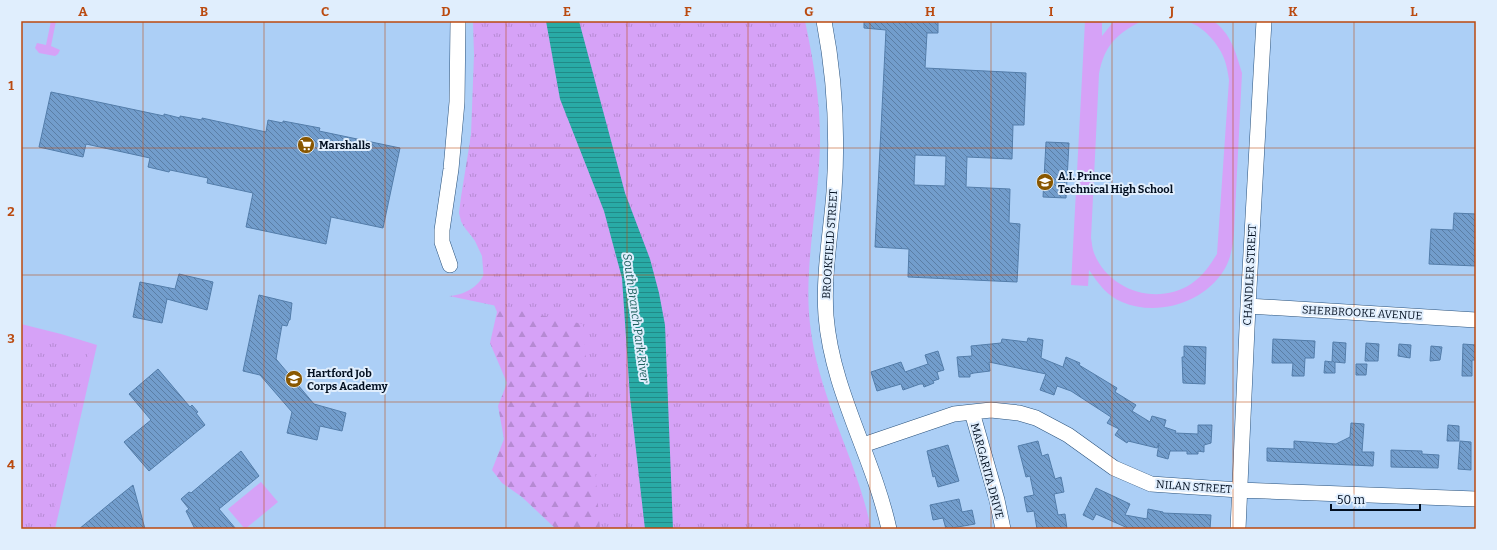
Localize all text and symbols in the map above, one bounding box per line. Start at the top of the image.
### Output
text: A [78,4,88,19]
text: B [200,4,208,19]
text: C [321,4,329,19]
text: D [441,4,451,19]
text: E [563,4,571,19]
text: F [684,4,692,19]
text: G [804,4,814,19]
text: H [925,4,935,19]
text: I [1049,4,1054,19]
text: J [1169,4,1175,19]
text: K [1288,4,1298,19]
text: L [1410,4,1418,19]
text: 1 [8,78,14,93]
supermarket icon: Marshalls [296,135,316,155]
place label: Marshalls [319,139,371,152]
place label: A.I. Prince Technical High School [1058,170,1174,196]
school or university icon: A.I. Prince Technical High School [1035,172,1055,192]
street label: BROOKFIELD STREET [820,188,840,299]
text: 2 [7,204,15,219]
street label: CHANDLER STREET [1241,224,1259,326]
water label: South Branch Park River [620,252,652,385]
street label: SHERBROOKE AVENUE [1301,303,1423,323]
text: 3 [7,331,15,346]
place label: Hartford Job Corps Academy [307,367,388,393]
school or university icon: Hartford Job Corps Academy [284,369,304,389]
street label: MARGARITA DRIVE [968,422,1006,521]
text: 4 [7,457,15,472]
street label: NILAN STREET [1156,478,1233,496]
scale bar [1331,486,1420,512]
text: 50 m [1337,493,1366,507]

